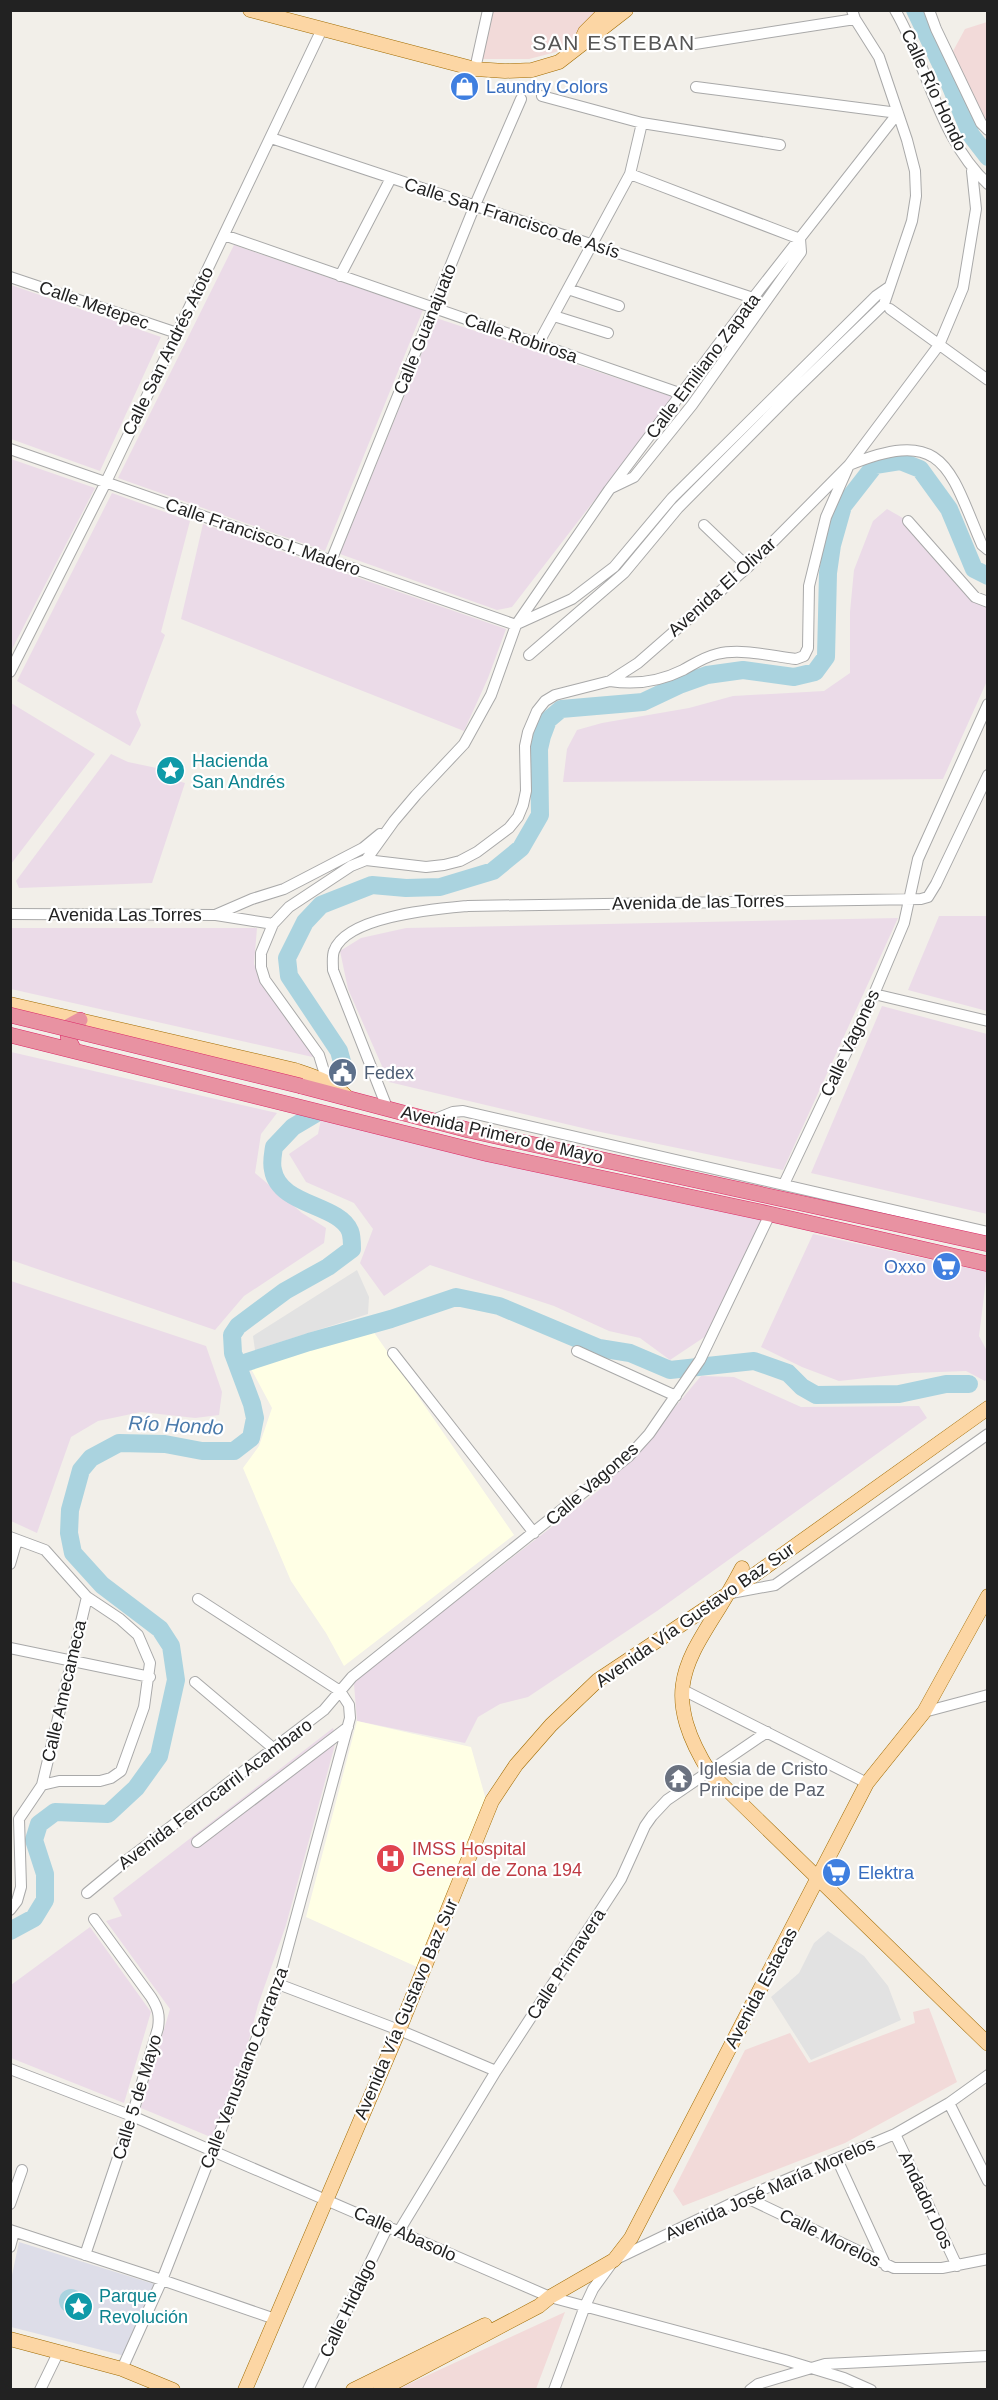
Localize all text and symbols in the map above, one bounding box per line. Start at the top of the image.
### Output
street label: Calle Río Hondo [897,26,971,154]
district label: SAN ESTEBAN [532,31,696,54]
shop icon: Laundry Colors [449,71,481,103]
place label: Laundry Colors [486,77,608,97]
street label: Calle San Francisco de Asís [402,174,622,262]
street label: Calle Guanajuato [390,261,460,397]
street label: Calle San Andrés Atoto [118,263,218,439]
street label: Calle Metepec [36,277,152,333]
street label: Calle Emiliano Zapata [642,289,765,442]
street label: Calle Robirosa [462,309,581,367]
street label: Calle Francisco I. Madero [163,494,363,580]
street label: Avenida El Olivar [664,533,780,641]
place label: Hacienda San Andrés [192,751,285,792]
place icon: Hacienda San Andrés [155,755,187,787]
street label: Avenida de las Torres [612,890,784,914]
street label: Avenida Las Torres [48,905,202,925]
street label: Calle Vagones [816,986,884,1100]
public building icon: Fedex [327,1057,359,1089]
place label: Fedex [364,1063,414,1083]
street label: Avenida Primero de Mayo [399,1102,605,1168]
supermarket icon: Oxxo [931,1251,963,1283]
place label: Oxxo [884,1257,926,1277]
water label: Río Hondo [128,1412,224,1438]
street label: Calle Vagones [542,1438,642,1530]
street label: Avenida Vía Gustavo Baz Sur [592,1539,798,1691]
street label: Calle Amecameca [38,1617,90,1764]
street label: Avenida Ferrocarril Acambaro [114,1714,316,1874]
place label: Iglesia de Cristo Principe de Paz [699,1759,828,1800]
temple icon: Iglesia de Cristo Principe de Paz [662,1763,694,1795]
place label: IMSS Hospital General de Zona 194 [412,1839,582,1880]
hospital icon: IMSS Hospital General de Zona 194 [375,1843,407,1875]
supermarket icon: Elektra [821,1857,853,1889]
place label: Elektra [858,1863,915,1883]
street label: Avenida Vía Gustavo Baz Sur [350,1896,462,2122]
street label: Calle Primavera [523,1904,610,2023]
street label: Avenida Estacas [721,1924,801,2052]
street label: Calle Venustiano Carranza [196,1964,292,2172]
street label: Calle 5 de Mayo [108,2032,166,2162]
street label: Avenida José María Morelos [662,2134,878,2244]
street label: Andador Dos [895,2148,957,2252]
street label: Calle Abasolo [351,2202,459,2266]
street label: Calle Morelos [776,2205,884,2271]
street label: Calle Hidalgo [316,2256,380,2360]
place label: Parque Revolución [99,2286,188,2327]
place icon: Parque Revolución [62,2290,94,2322]

